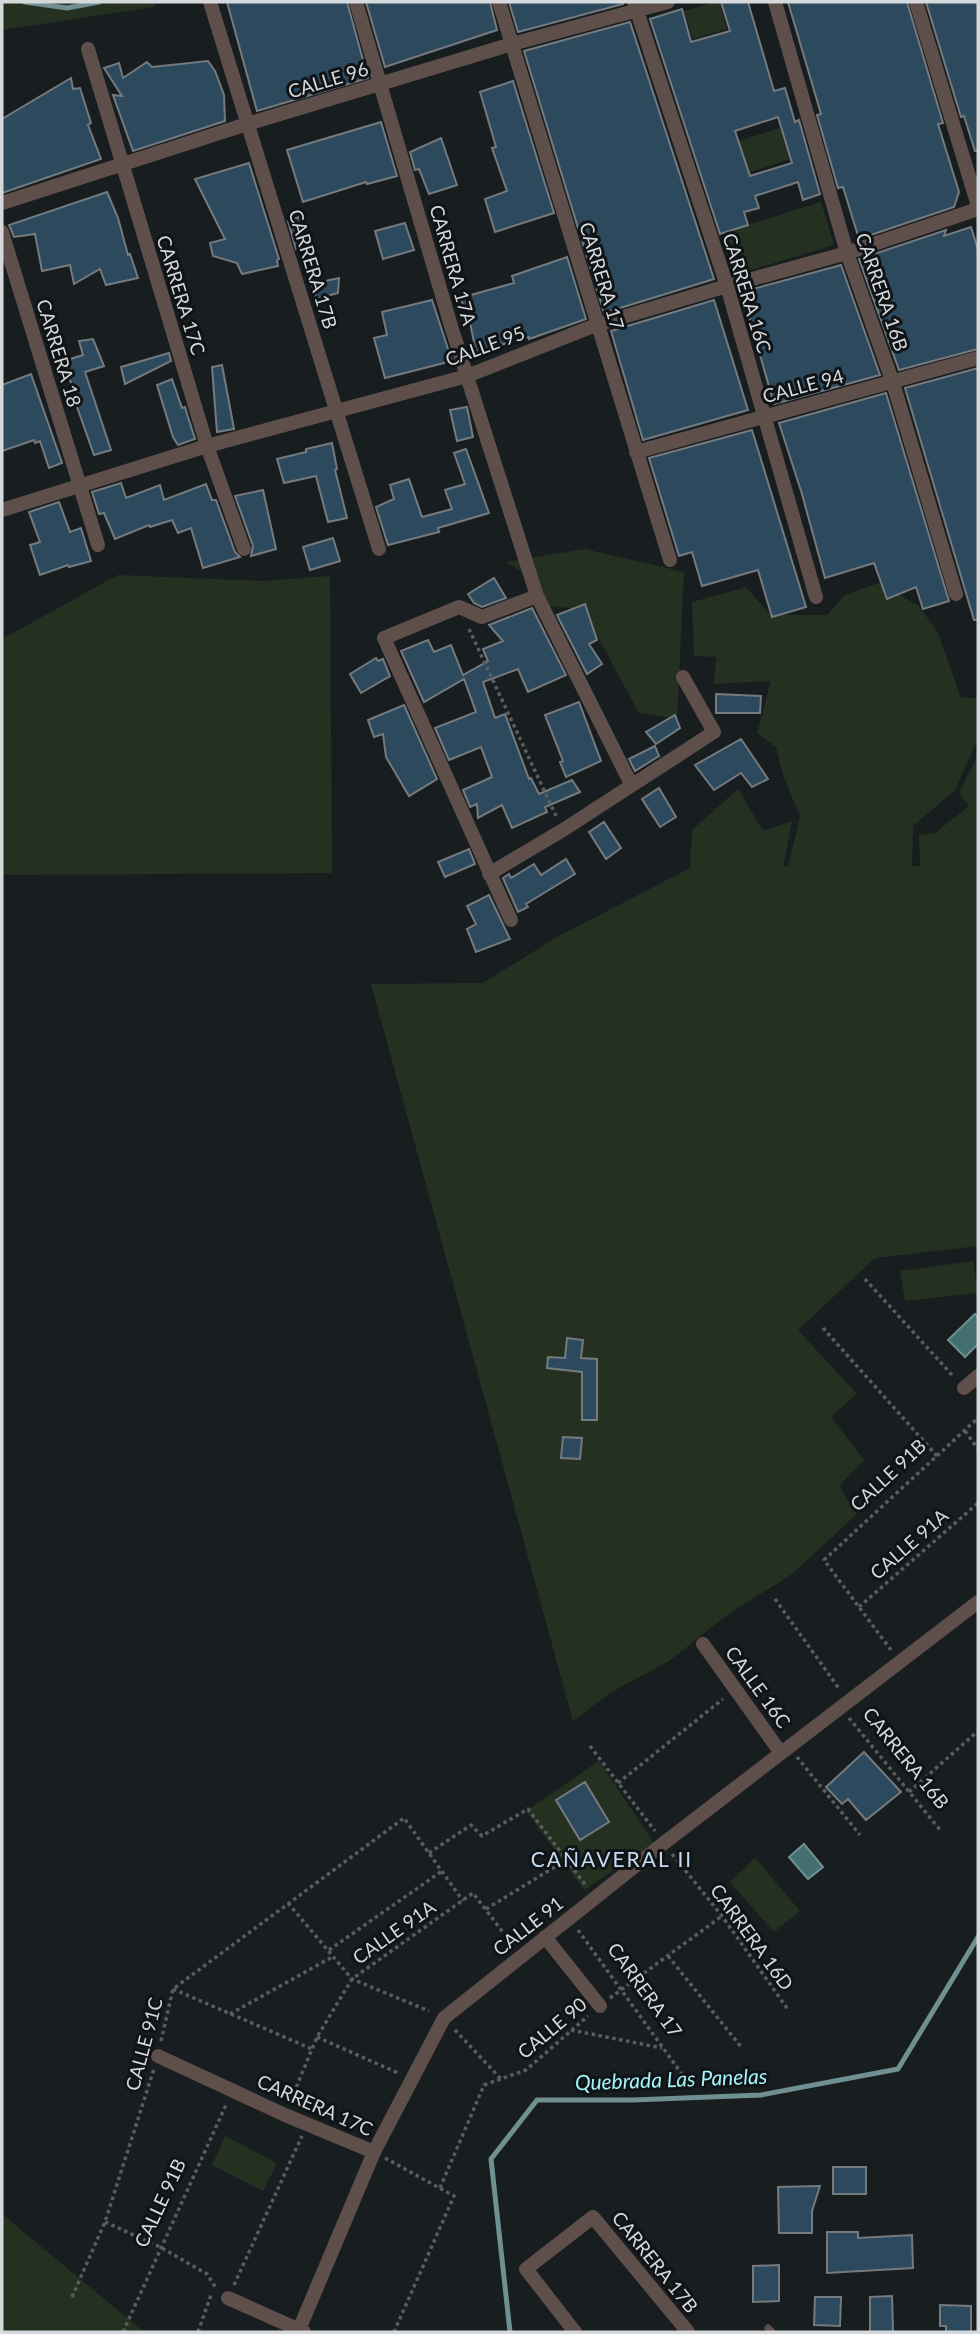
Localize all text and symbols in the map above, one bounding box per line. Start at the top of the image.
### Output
street label: CALLE 96 [285,56,371,103]
street label: CARRERA 17A [425,202,482,328]
street label: CARRERA 17B [284,206,343,331]
street label: CARRERA 17 [575,219,630,332]
street label: CARRERA 16C [718,230,777,356]
street label: CARRERA 16B [851,230,913,354]
street label: CARRERA 17C [152,232,211,358]
street label: CARRERA 18 [32,296,87,409]
street label: CALLE 95 [442,321,528,371]
street label: CALLE 94 [760,364,846,407]
street label: CALLE 91B [845,1434,930,1516]
street label: CALLE 91A [865,1503,952,1584]
street label: CALLE 16C [721,1641,796,1732]
street label: CARRERA 16B [859,1702,954,1813]
district label: CAÑAVERAL II [531,1846,693,1871]
street label: CARRERA 16D [706,1879,799,1994]
street label: CALLE 91 [488,1891,567,1960]
street label: CALLE 91A [348,1895,440,1968]
street label: CARRERA 17 [603,1938,687,2042]
street label: CALLE 90 [513,1992,591,2063]
street label: CALLE 91C [120,1994,167,2093]
water label: Quebrada Las Panelas [574,2063,768,2094]
street label: CARRERA 17C [254,2069,377,2140]
street label: CALLE 91B [129,2155,190,2251]
street label: CARRERA 17B [608,2206,703,2317]

